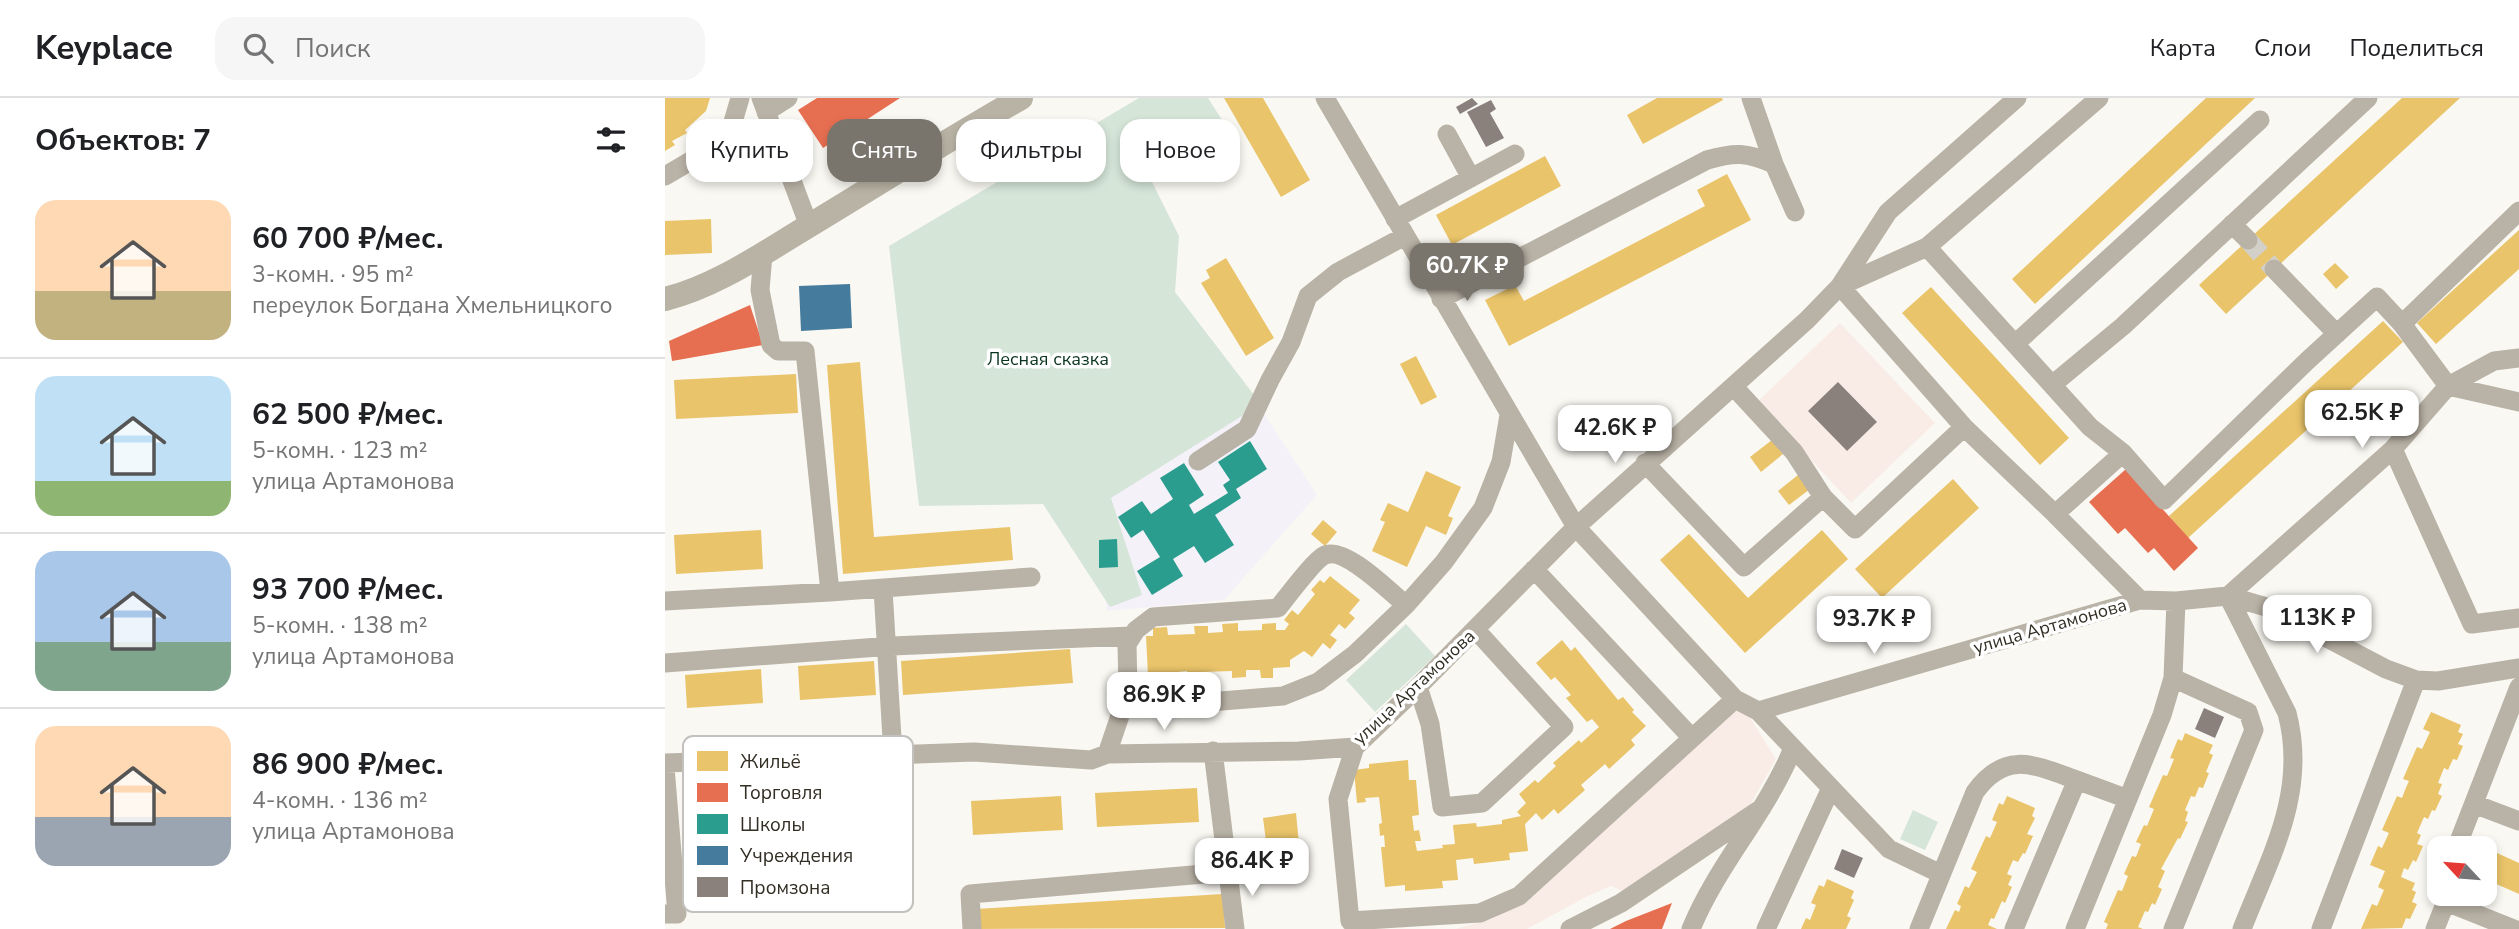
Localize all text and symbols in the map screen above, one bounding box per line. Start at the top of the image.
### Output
search box [215,17,705,80]
text: Keyplace [35,26,173,71]
icon: search [239,29,277,67]
text: Поиск [295,31,371,66]
text: Карта [2150,32,2216,64]
text: Слои [2254,32,2311,64]
text: Поделиться [2349,32,2484,64]
chip: Купить [686,119,813,182]
chip: Снять [827,119,942,182]
chip: Фильтры [956,119,1106,182]
chip: Новое [1120,119,1240,182]
text: Объектов: 7 [35,120,211,161]
icon: filters [592,121,630,159]
text: 60 700 ₽/мес. [252,218,443,259]
icon: home [91,228,175,312]
pin: 60.7K ₽ [1402,244,1532,303]
text: 60.7K ₽ [1426,250,1508,281]
text: 3-комн. · 95 m² [252,259,414,290]
text: переулок Богдана Хмельницкого [252,290,612,321]
park label: Лесная сказка [987,347,1109,371]
pin: 62.5K ₽ [2297,390,2427,450]
text: 62 500 ₽/мес. [252,394,443,435]
text: 62.5K ₽ [2321,397,2403,428]
icon: home [91,404,175,488]
pin: 42.6K ₽ [1550,406,1680,465]
text: 42.6K ₽ [1574,412,1656,443]
text: 5-комн. · 123 m² [252,435,427,466]
text: улица Артамонова [252,466,455,497]
text: 93 700 ₽/мес. [252,569,443,610]
icon: home [91,579,175,663]
street label: улица Артамонова [1970,593,2130,659]
pin: 93.7K ₽ [1809,596,1939,656]
pin: 113K ₽ [2260,596,2374,655]
text: 113K ₽ [2279,602,2355,633]
text: 93.7K ₽ [1833,603,1915,634]
text: 5-комн. · 138 m² [252,610,427,641]
street label: улица Артамонова [1348,624,1480,750]
text: улица Артамонова [252,641,455,672]
pin: 86.9K ₽ [1099,672,1229,732]
text: 86.9K ₽ [1123,679,1205,710]
legend [683,736,913,912]
text: 86 900 ₽/мес. [252,744,443,785]
text: Жильё [740,749,801,775]
icon: home [91,754,175,838]
text: Торговля [740,780,823,806]
text: 4-комн. · 136 m² [252,785,427,816]
text: Школы [740,812,805,838]
text: улица Артамонова [252,816,455,847]
north arrow [2427,836,2497,906]
map controls [2427,836,2497,906]
pin: 86.4K ₽ [1187,838,1317,898]
text: Учреждения [739,843,853,869]
text: 86.4K ₽ [1211,845,1293,876]
text: Промзона [740,875,831,901]

